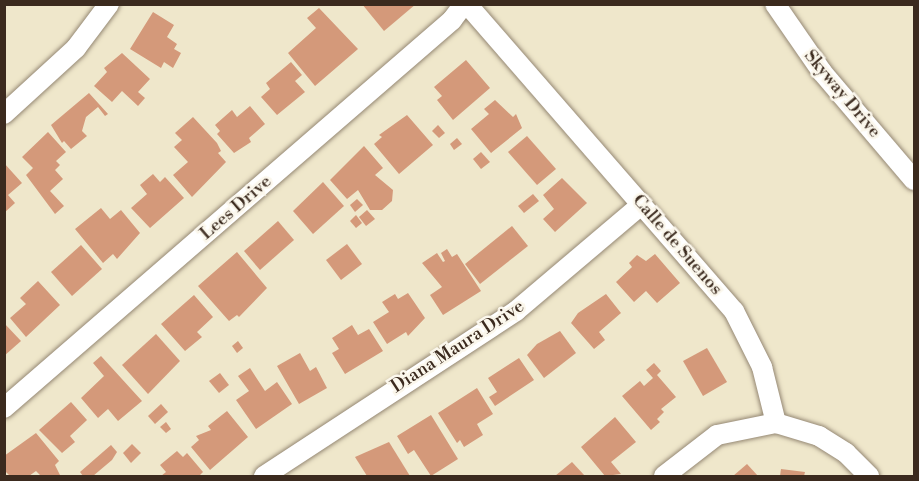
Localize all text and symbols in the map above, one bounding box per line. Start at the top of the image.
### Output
street label: Skyway Drive [799,46,885,142]
street label: Lees Drive [196,171,276,245]
street label: Calle de Suenos [627,190,727,300]
street label: Diana Maura Drive [387,296,529,398]

